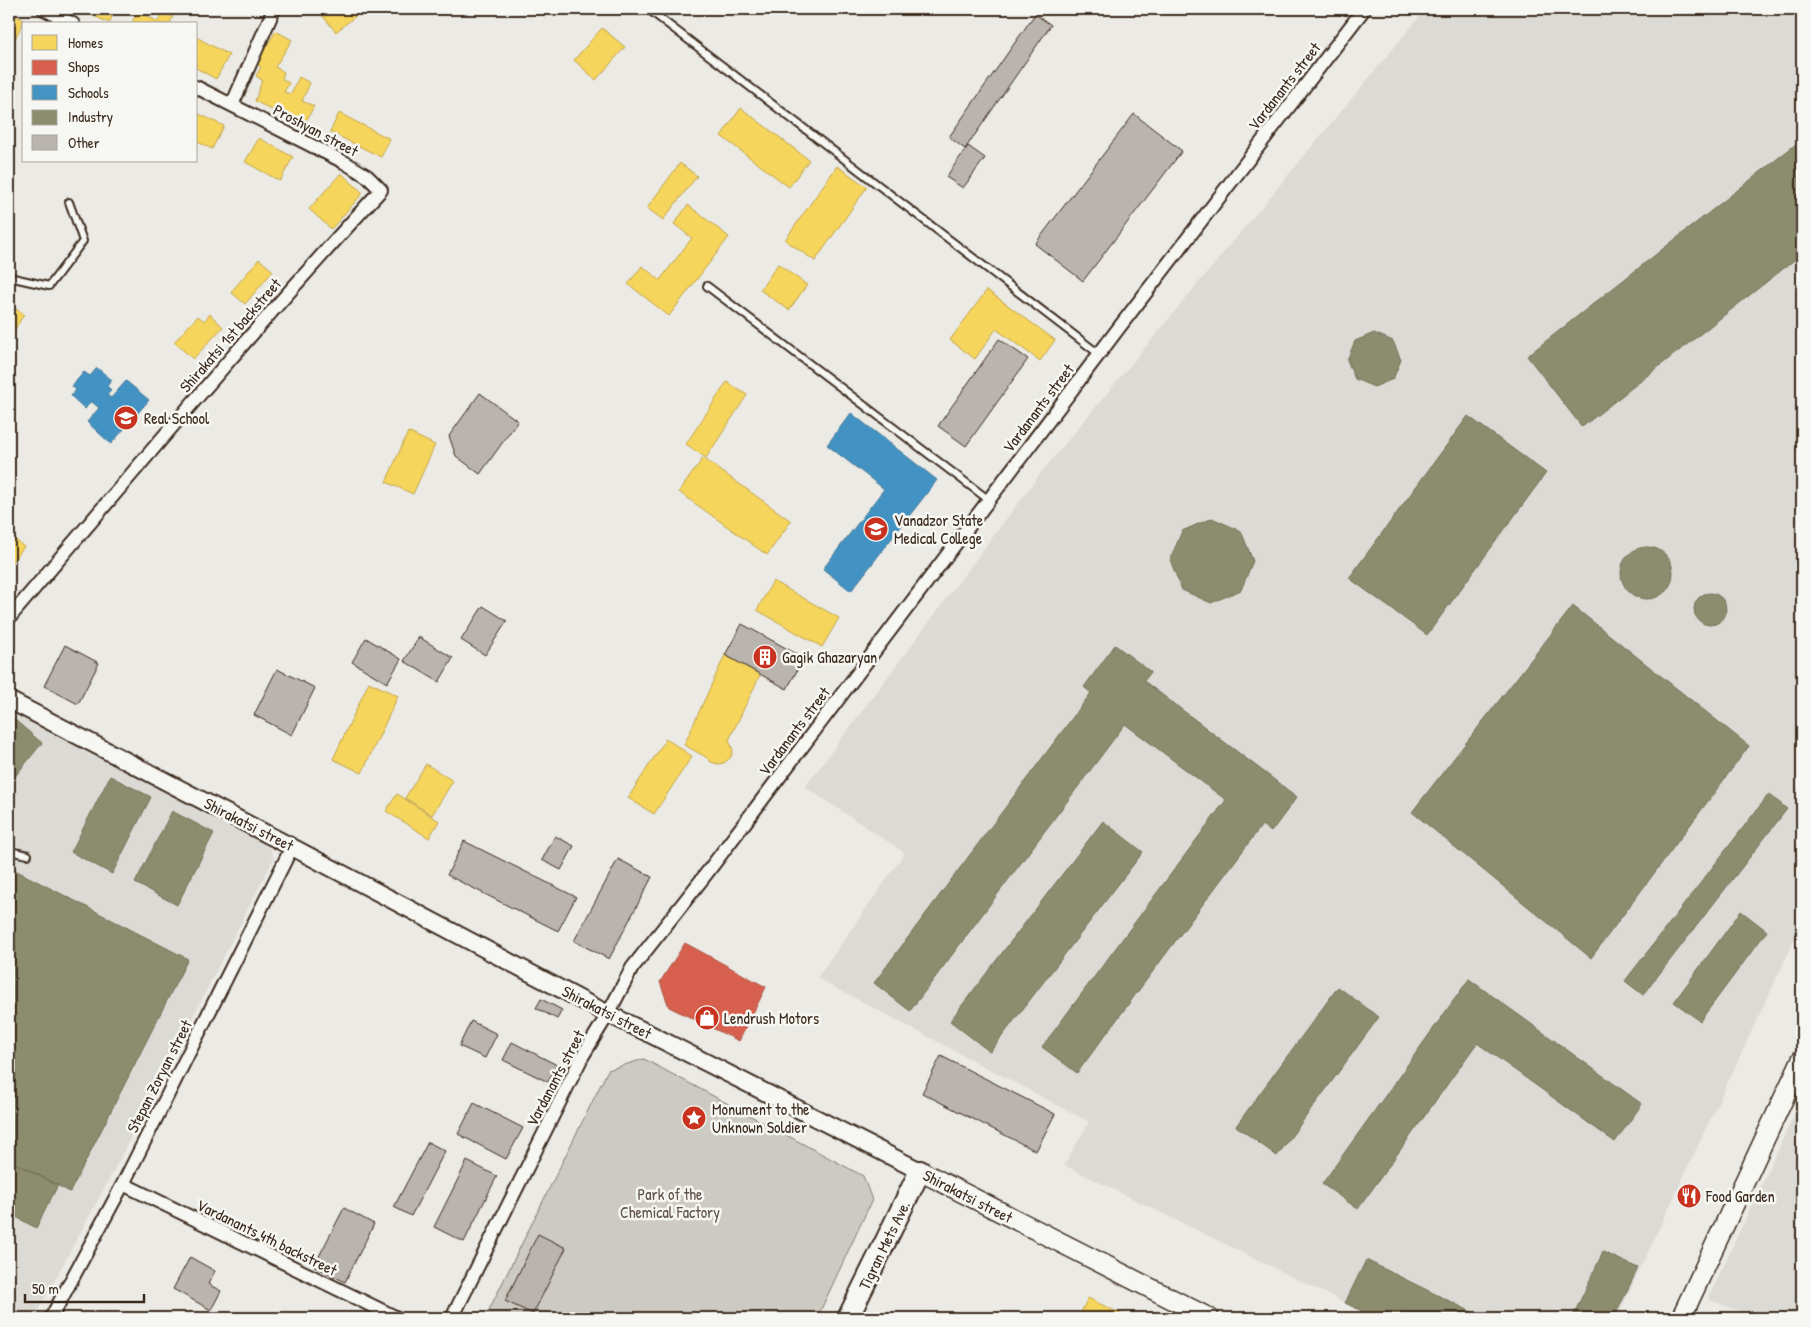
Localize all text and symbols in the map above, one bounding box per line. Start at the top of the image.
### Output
legend [22,22,198,162]
text: Homes [68,32,103,53]
street label: Vardanants street [1243,37,1326,135]
text: Shops [68,56,100,77]
text: Schools [68,82,109,103]
street label: Proshyan street [270,98,363,162]
text: Industry [68,106,113,127]
text: Other [68,132,100,153]
street label: Shirakatsi 1st backstreet [174,273,286,397]
street label: Vardanants street [997,359,1079,457]
school or university icon: Real School [113,405,139,431]
place label: Real School [144,407,210,429]
place label: Vanadzor State Medical College [894,509,984,549]
school or university icon: Vanadzor State Medical College [863,516,889,542]
building icon: Gagik Ghazaryan [752,644,778,670]
place label: Gagik Ghazaryan [782,646,877,668]
street label: Vardanants street [753,682,835,780]
street label: Shirakatsi street [200,792,298,856]
street label: Shirakatsi street [558,980,656,1044]
shop icon: Lendrush Motors [694,1005,720,1031]
place label: Lendrush Motors [724,1007,819,1029]
street label: Stepan Zoryan street [121,1015,197,1136]
street label: Vardanants street [520,1026,590,1130]
place label: Monument to the Unknown Soldier [712,1098,810,1138]
place icon: Monument to the Unknown Soldier [681,1105,707,1131]
street label: Shirakatsi street [919,1164,1017,1228]
park label: Park of the Chemical Factory [620,1183,720,1223]
restaurant icon: Food Garden [1676,1183,1702,1209]
place label: Food Garden [1705,1185,1775,1207]
street label: Vardanants 4th backstreet [193,1193,341,1281]
street label: Tigran Mets Ave. [853,1197,915,1293]
scale bar [25,1272,144,1304]
text: 50 m [32,1278,59,1299]

